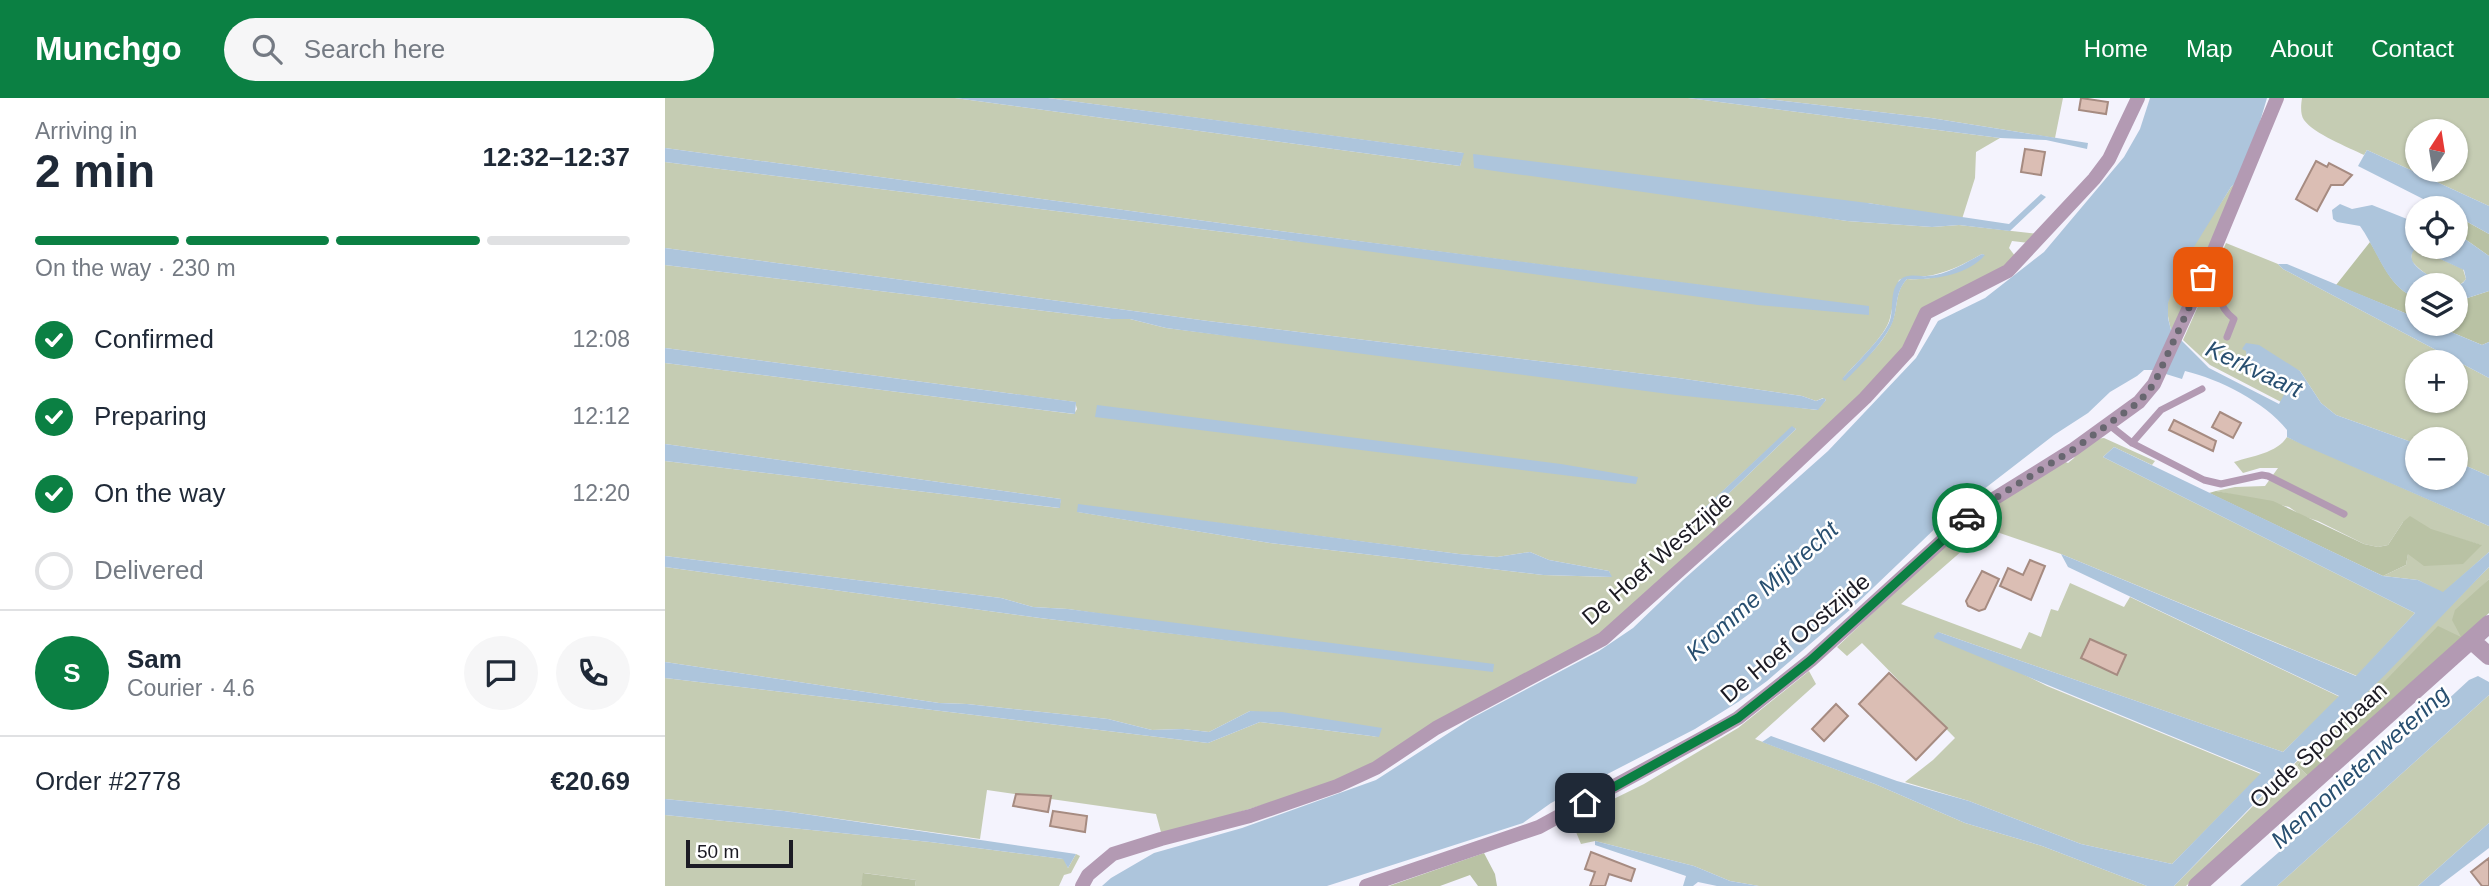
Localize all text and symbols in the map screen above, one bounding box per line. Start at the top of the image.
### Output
search box [224,18,714,81]
text: Munchgo [35,30,182,67]
icon: search [248,30,286,68]
text: Search here [304,34,445,64]
text: Home [2084,35,2148,62]
text: Map [2186,35,2233,62]
text: About [2271,35,2333,62]
text: Contact [2371,35,2454,62]
text: Arriving in [35,118,137,144]
north arrow [2405,119,2467,182]
map controls [2405,119,2468,490]
text: 12:32–12:37 [483,142,630,172]
text: 2 min [35,145,155,197]
button: locate [2405,196,2468,259]
pin [2173,247,2233,307]
text: On the way · 230 m [35,255,236,281]
icon: bag [2184,258,2222,296]
button: layers [2405,273,2468,336]
icon: check [35,321,73,359]
text: Confirmed [94,324,214,354]
text: 12:08 [572,326,630,352]
water label: Kerkvaart [2202,335,2308,403]
button: + [2405,350,2468,413]
icon: check [35,398,73,436]
text: Preparing [94,401,207,431]
text: 12:12 [572,403,630,429]
button: − [2405,427,2468,490]
icon: check [35,475,73,513]
text: On the way [94,478,226,508]
text: 12:20 [572,480,630,506]
courier [1932,483,2002,553]
street label: De Hoef Westzijde [1577,486,1737,630]
icon: car [1948,499,1986,537]
water label: Kromme Mijdrecht [1680,515,1844,666]
text: Delivered [94,555,204,585]
street label: De Hoef Oostzijde [1715,568,1875,708]
button: chat [464,636,538,710]
button: phone [556,636,630,710]
text: Sam [127,644,182,674]
text: S [63,658,81,688]
text: Courier · 4.6 [127,675,255,701]
street label: Oude Spoorbaan [2244,677,2392,813]
water label: Mennonietenwetering [2265,679,2454,853]
text: Order #2778 [35,766,181,796]
text: €20.69 [550,766,630,796]
pin [1555,773,1615,833]
icon: home [1566,784,1604,822]
scale bar [686,837,793,869]
text: 50 m [697,841,739,862]

